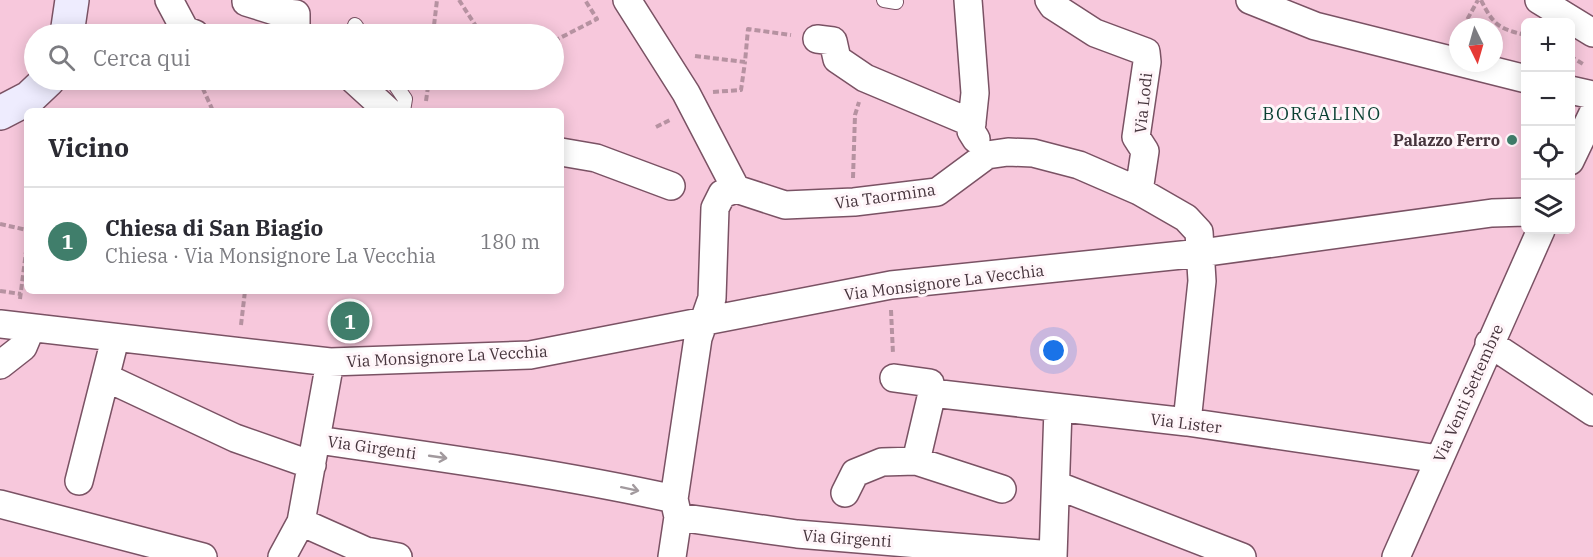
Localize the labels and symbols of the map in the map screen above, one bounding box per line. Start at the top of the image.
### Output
north arrow [1449,18,1503,72]
street label: Via Lodi [1130,71,1156,135]
district label: BORGALINO [1262,102,1382,125]
place label: Palazzo Ferro [1393,130,1500,150]
marker: Palazzo Ferro [1505,133,1519,147]
street label: Via Taormina [833,179,937,213]
street label: Via Monsignore La Vecchia [843,260,1046,304]
pin: 1 [330,298,370,344]
street label: Via Venti Settembre [1429,321,1507,465]
your location [1039,336,1068,365]
street label: Via Monsignore La Vecchia [346,341,548,371]
street label: Via Lister [1149,409,1223,437]
street label: Via Girgenti [326,431,418,463]
one-way arrow [427,451,447,462]
one-way arrow [620,484,639,495]
street label: Via Girgenti [802,525,892,551]

